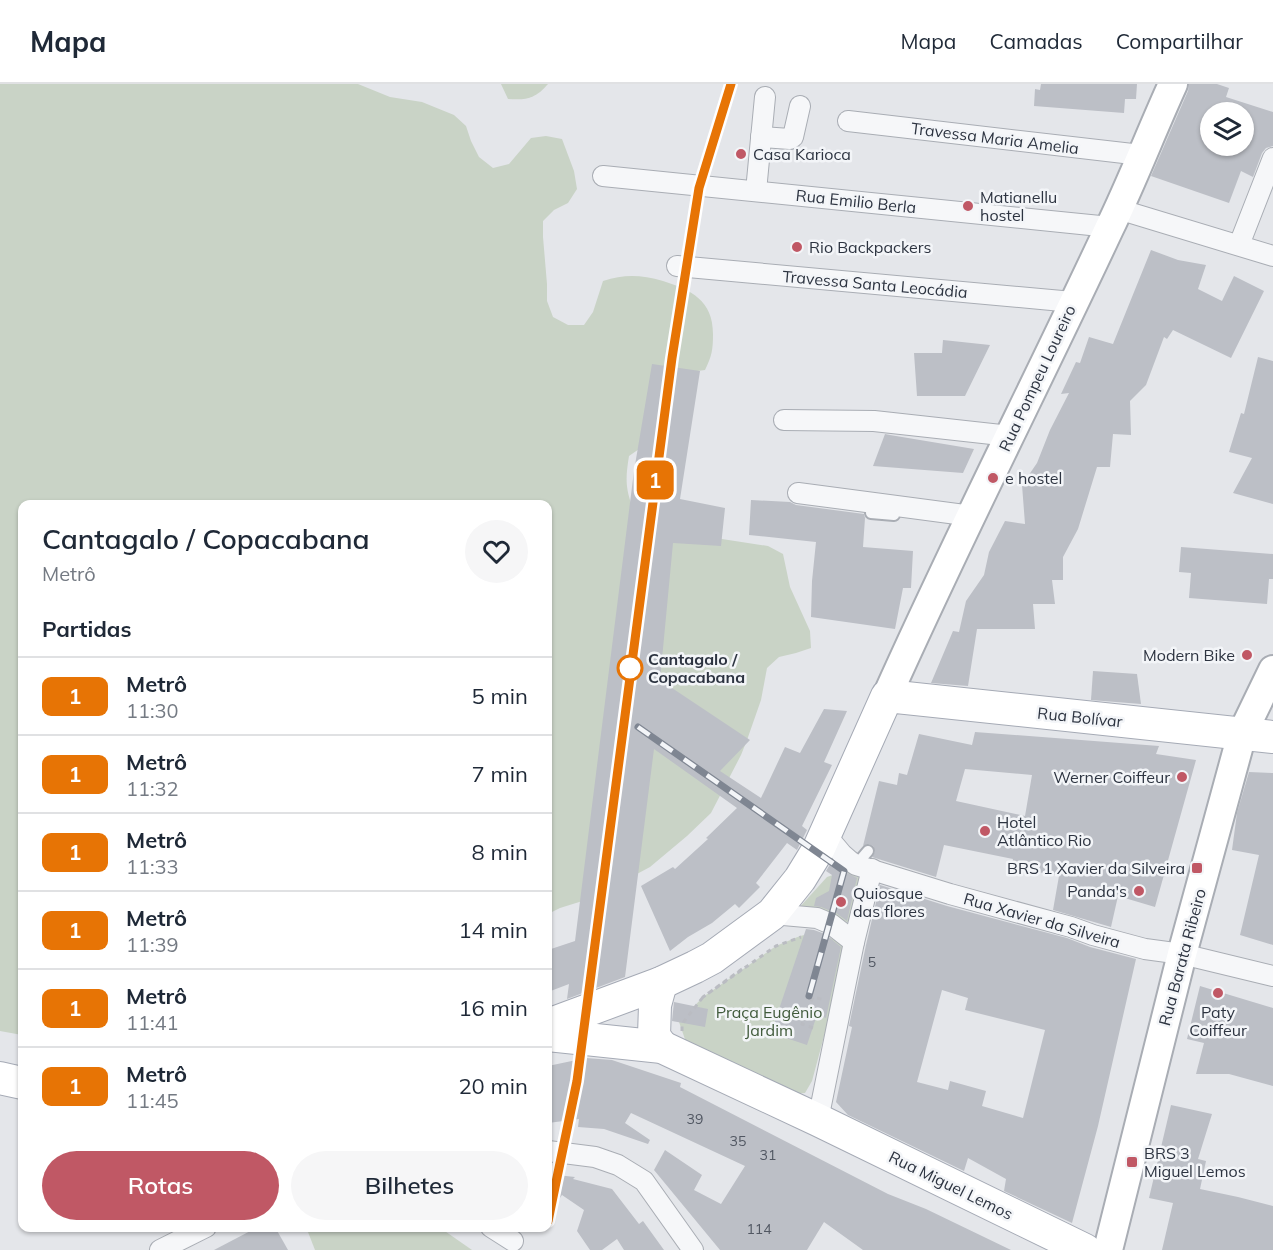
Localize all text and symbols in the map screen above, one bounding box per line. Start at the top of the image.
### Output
text: Mapa [30,24,106,59]
text: Mapa [901,28,956,54]
text: Camadas [989,28,1083,54]
text: Compartilhar [1116,28,1243,54]
map controls [1200,102,1254,156]
button: layers [1200,102,1254,156]
street label: Travessa Maria Amelia [910,118,1080,158]
place label: Casa Karioca [753,144,851,164]
marker: Casa Karioca [734,147,748,161]
street label: Rua Emilio Berla [795,185,917,217]
place label: Matianellu hostel [980,187,1057,225]
marker: Matianellu hostel [961,199,975,213]
place label: Rio Backpackers [809,237,931,257]
marker: Rio Backpackers [790,240,804,254]
street label: Travessa Santa Leocádia [782,266,968,302]
street label: Rua Pompeu Loureiro [994,302,1080,454]
line badge: 1 [636,460,674,500]
text: 1 [649,467,661,493]
place label: e hostel [1005,468,1062,488]
marker: e hostel [986,471,1000,485]
button: heart [465,520,528,583]
text: Cantagalo / Copacabana [42,521,370,556]
text: Metrô [42,561,96,586]
text: Partidas [42,615,131,643]
place label: Modern Bike [1143,645,1235,665]
marker: Modern Bike [1240,648,1254,662]
place label: Cantagalo / Copacabana [648,649,745,687]
marker: Cantagalo / Copacabana [617,655,643,681]
text: Metrô [126,670,187,698]
text: 5 min [472,682,528,710]
text: 1 [69,683,81,709]
text: 11:30 [126,698,179,723]
street label: Rua Bolívar [1036,703,1124,731]
text: Metrô [126,748,187,776]
text: 7 min [472,760,528,788]
text: 1 [69,761,81,787]
place label: Werner Coiffeur [1053,767,1170,787]
marker: Werner Coiffeur [1175,770,1189,784]
text: 11:32 [126,776,179,801]
place label: Hotel Atlântico Rio [997,812,1091,850]
marker: Hotel Atlântico Rio [978,824,992,838]
text: Metrô [126,826,187,854]
text: 8 min [472,838,528,866]
text: 1 [69,839,81,865]
text: 11:33 [126,854,179,879]
place label: BRS 1 Xavier da Silveira [1007,858,1185,878]
marker: BRS 1 Xavier da Silveira [1190,861,1204,875]
place label: Panda's [1067,881,1127,901]
place label: Quiosque das flores [853,883,925,921]
marker: Panda's [1132,884,1146,898]
street label: Rua Barata Ribeiro [1154,886,1210,1028]
street label: Rua Xavier da Silveira [961,888,1123,952]
marker: Quiosque das flores [834,895,848,909]
text: Metrô [126,904,187,932]
text: 14 min [458,916,528,944]
text: 1 [69,917,81,943]
text: 11:39 [126,932,179,957]
house number: 5 [868,953,876,971]
text: Metrô [126,982,187,1010]
marker: Paty Coiffeur [1211,986,1225,1000]
text: 16 min [458,994,528,1022]
text: 1 [69,995,81,1021]
park label: Praça Eugênio Jardim [716,1002,822,1040]
place label: Paty Coiffeur [1189,1002,1247,1040]
text: 11:41 [126,1010,179,1035]
text: Metrô [126,1060,187,1088]
text: 20 min [458,1072,528,1100]
text: 1 [69,1073,81,1099]
text: 11:45 [126,1088,179,1113]
house number: 39 [687,1110,703,1128]
house number: 35 [730,1132,746,1150]
place label: BRS 3 Miguel Lemos [1144,1143,1246,1181]
house number: 31 [760,1146,776,1164]
street label: Rua Miguel Lemos [886,1146,1016,1224]
button: Rotas [42,1151,279,1220]
button: Bilhetes [291,1151,528,1220]
marker: BRS 3 Miguel Lemos [1125,1155,1139,1169]
house number: 114 [746,1220,772,1238]

